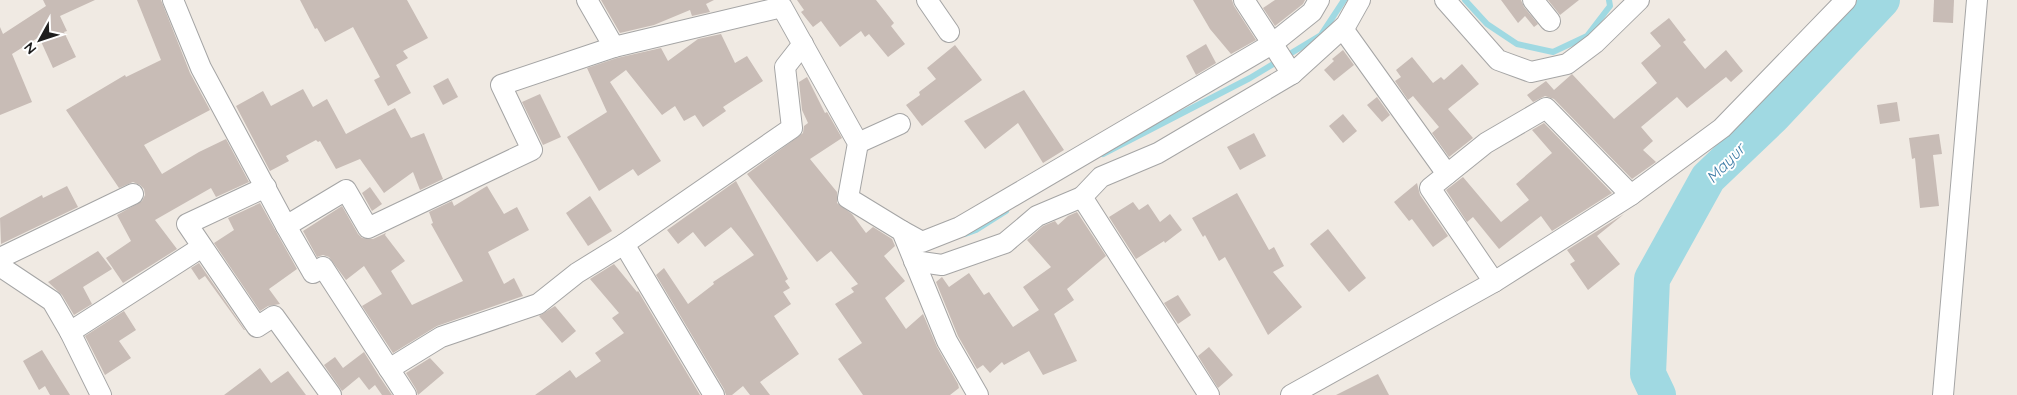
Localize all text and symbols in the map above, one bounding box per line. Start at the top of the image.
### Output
north arrow [15,15,65,65]
text: N [20,39,40,58]
water label: Mayur [1701,138,1750,187]

